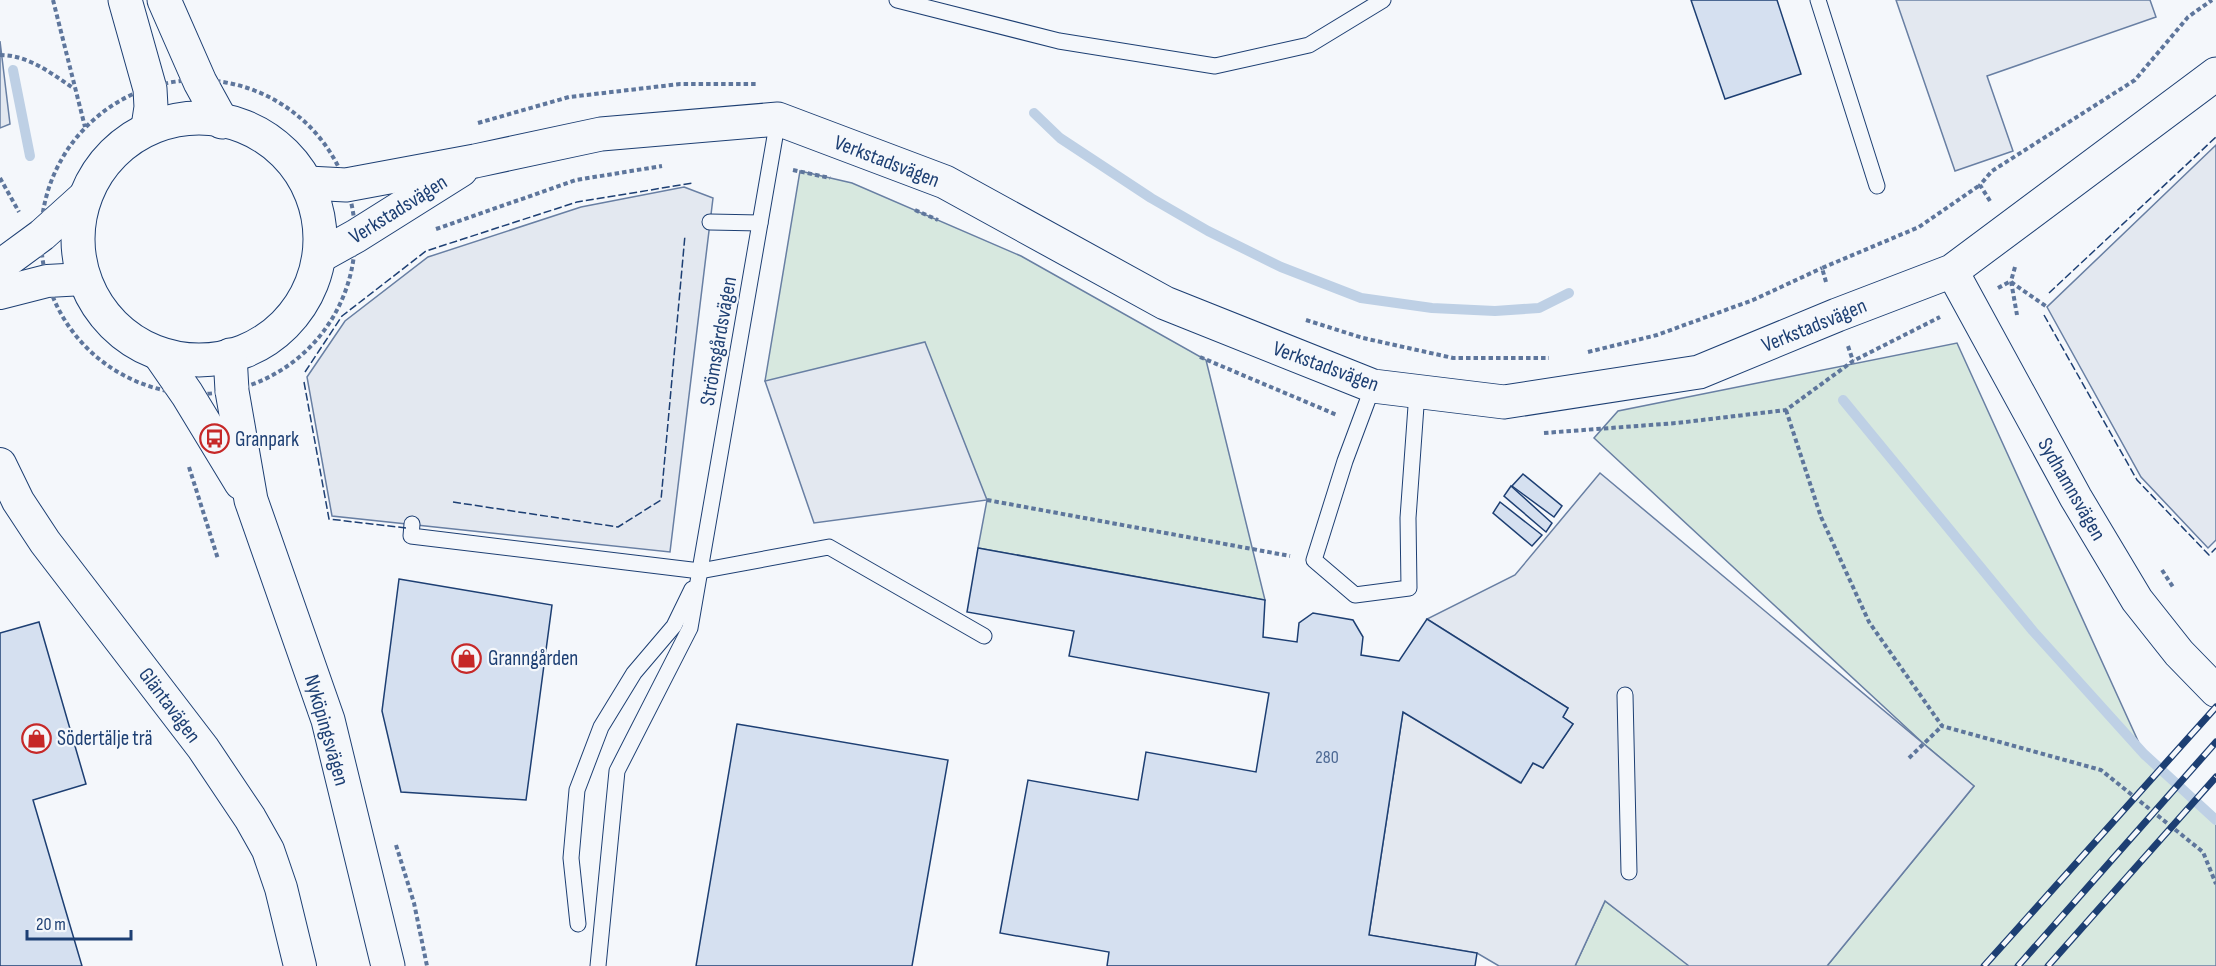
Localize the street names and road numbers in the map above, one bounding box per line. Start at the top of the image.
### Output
street label: Verkstadsvägen [831,130,943,193]
street label: Verkstadsvägen [345,169,452,249]
street label: Strömsgårdsvägen [695,275,742,407]
street label: Verkstadsvägen [1758,293,1870,358]
street label: Verkstadsvägen [1270,336,1382,397]
street label: Sydhamnsvägen [2032,434,2111,545]
street label: Gläntavägen [133,663,206,748]
street label: Nyköpingsvägen [299,672,354,789]

